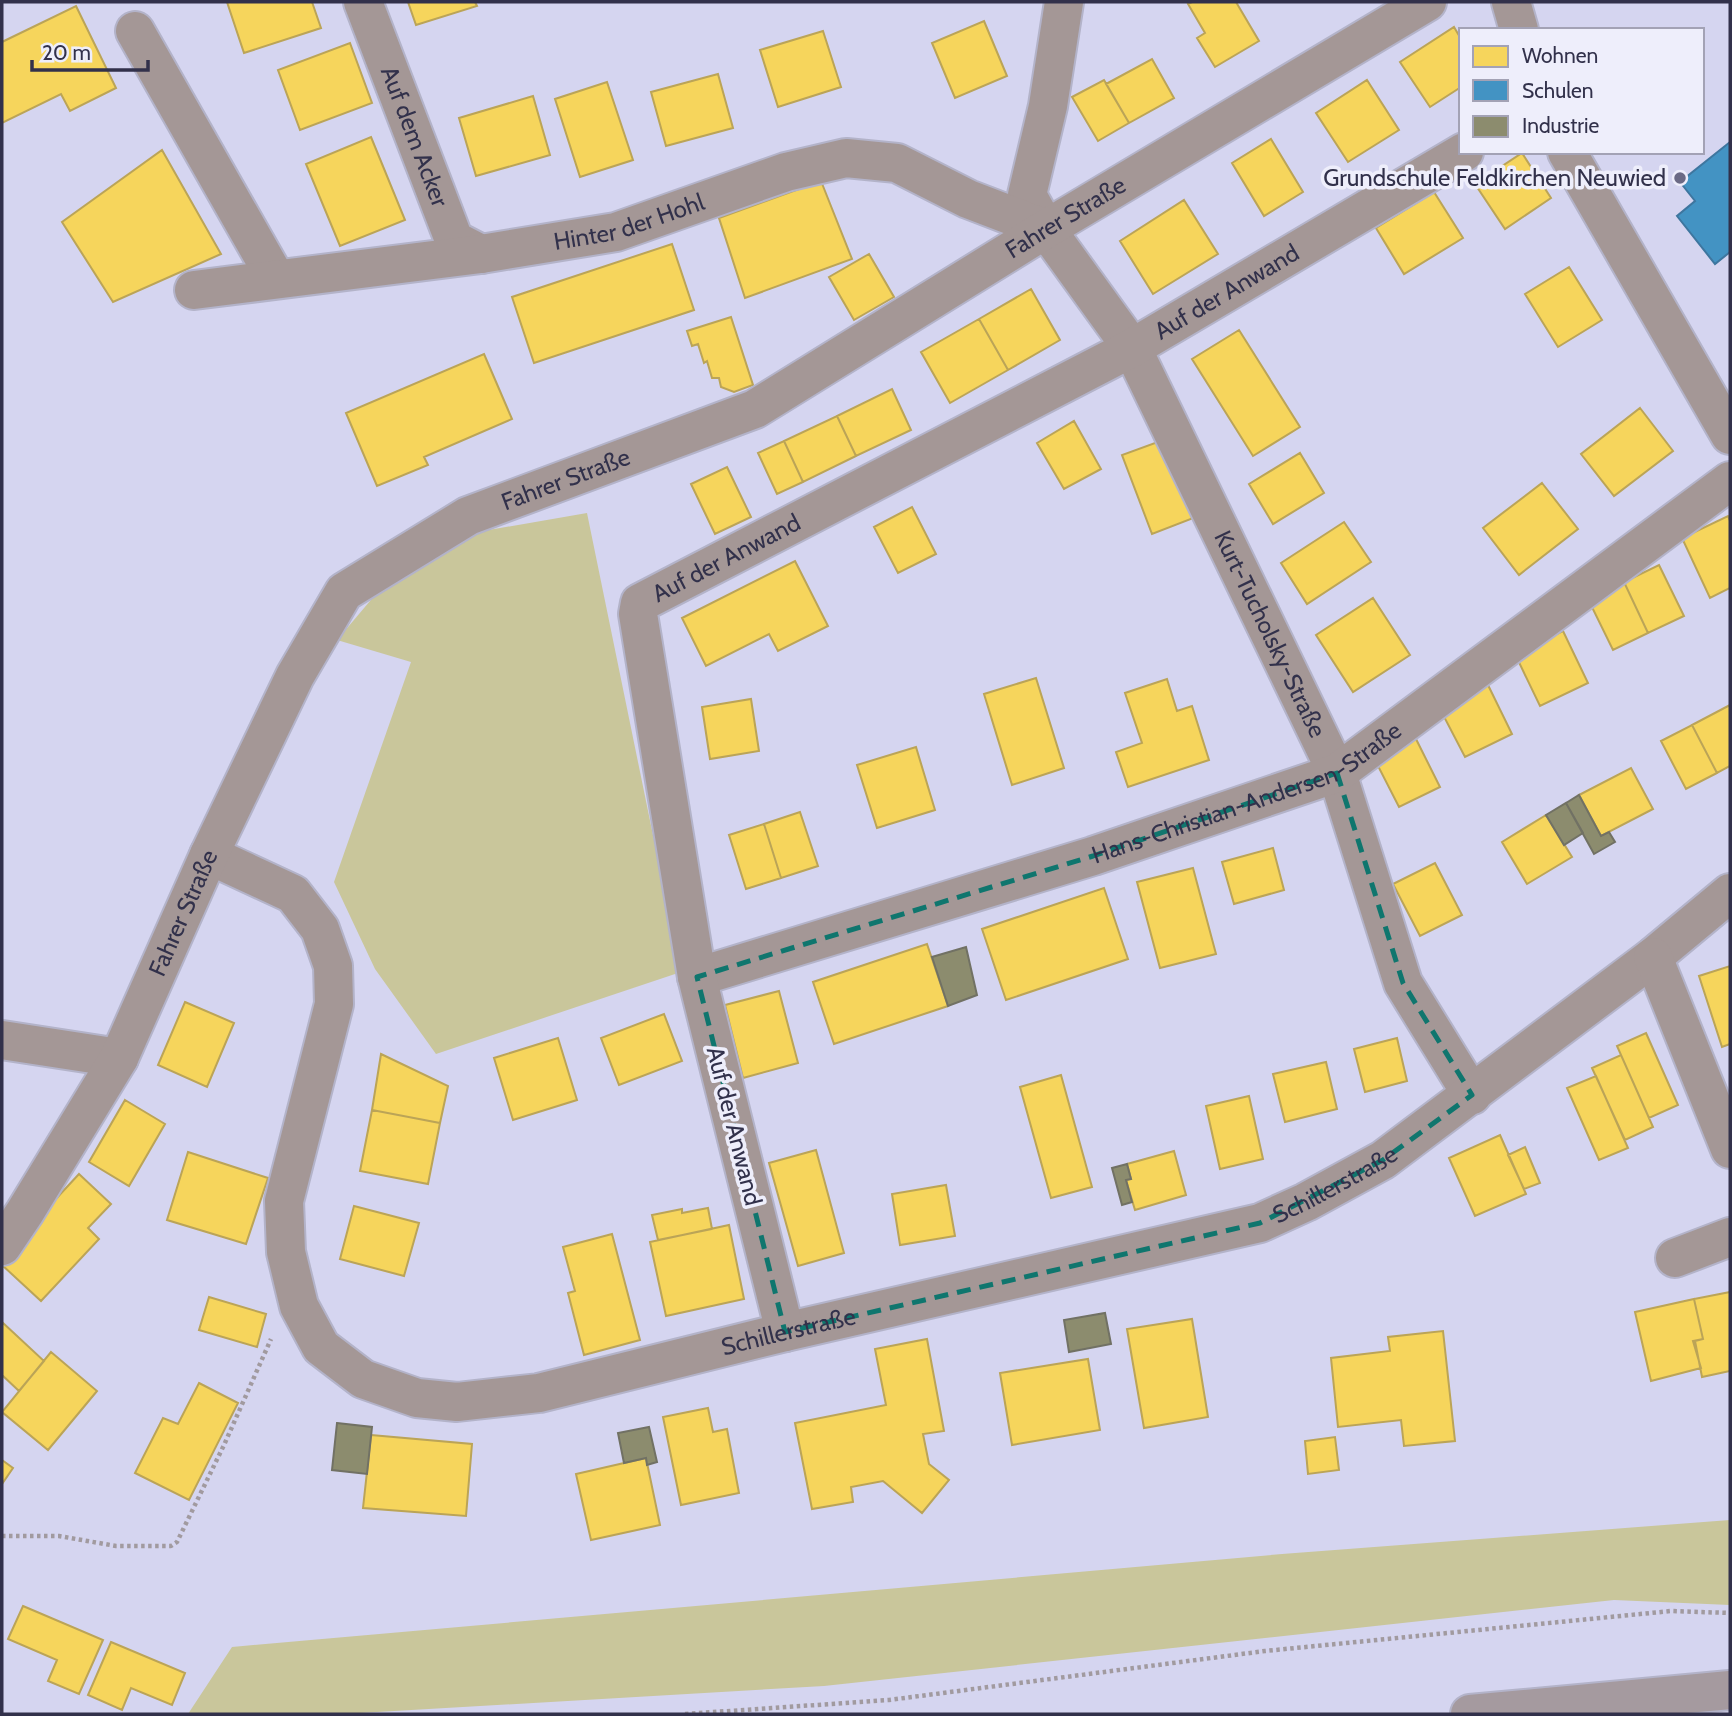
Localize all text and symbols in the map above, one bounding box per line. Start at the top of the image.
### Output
scale bar [32,28,147,72]
legend [1459,28,1704,154]
text: 20 m [42,40,91,65]
text: Wohnen [1522,43,1598,68]
street label: Auf dem Acker [375,62,455,211]
text: Schulen [1522,78,1594,103]
text: Industrie [1522,113,1599,138]
place label: Grundschule Feldkirchen Neuwied [1323,163,1666,192]
street label: Fahrer Straße [1000,170,1131,264]
marker: Grundschule Feldkirchen Neuwied [1672,170,1688,186]
street label: Hinter der Hohl [552,187,708,256]
street label: Auf der Anwand [1149,238,1304,345]
street label: Fahrer Straße [497,442,634,516]
street label: Auf der Anwand [647,507,805,608]
street label: Kurt-Tucholsky-Straße [1208,526,1333,742]
street label: Hans-Christian-Andersen-Straße [1088,715,1407,869]
street label: Fahrer Straße [142,845,223,980]
street label: Auf der Anwand [701,1043,768,1208]
street label: Schillerstraße [1268,1139,1403,1229]
street label: Schillerstraße [718,1301,858,1361]

